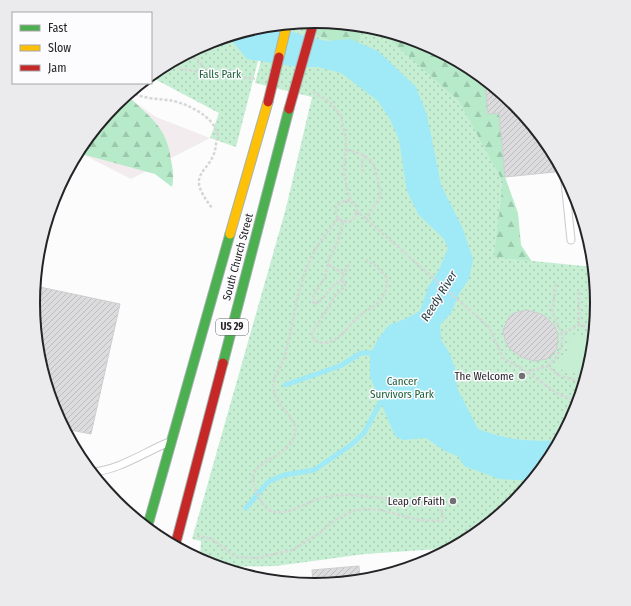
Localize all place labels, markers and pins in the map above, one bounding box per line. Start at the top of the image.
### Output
place label: The Welcome [455,370,514,383]
marker: The Welcome [517,371,527,381]
place label: Leap of Faith [388,495,445,508]
marker: Leap of Faith [448,496,458,506]

